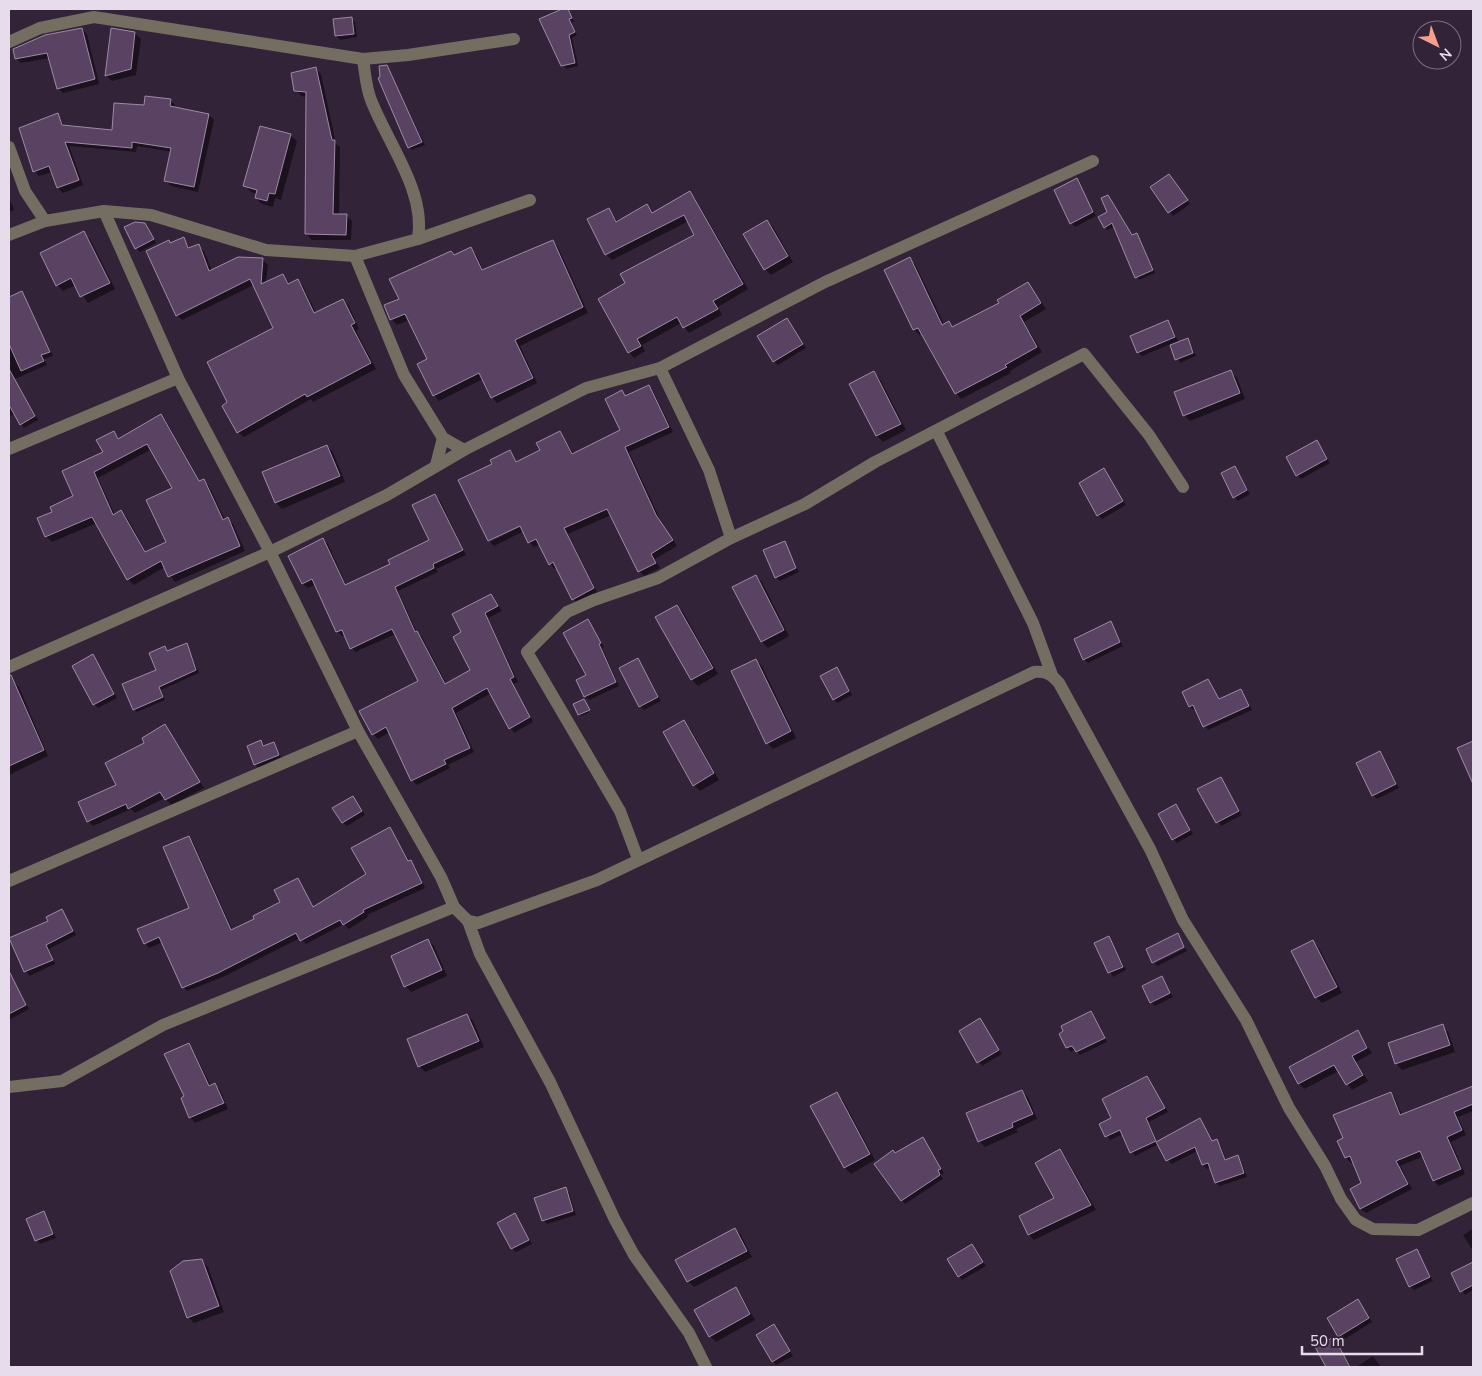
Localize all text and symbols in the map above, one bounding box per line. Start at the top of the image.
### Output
north arrow [1412,20,1462,70]
text: N [1435,44,1456,65]
scale bar [1302,1324,1422,1356]
text: 50 m [1310,1331,1345,1351]

